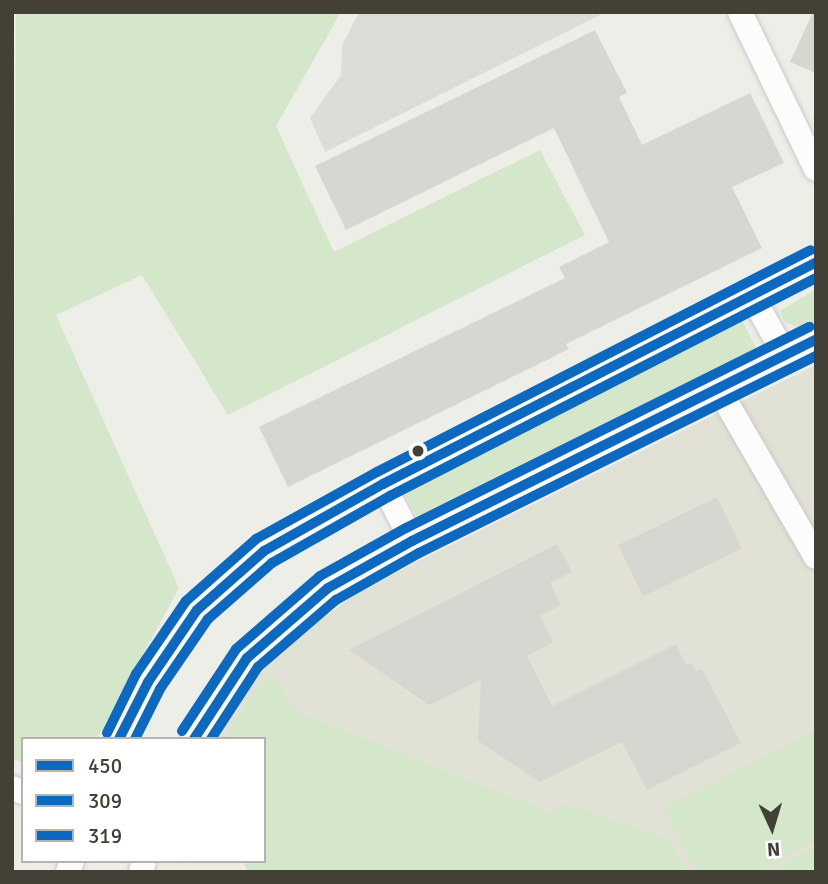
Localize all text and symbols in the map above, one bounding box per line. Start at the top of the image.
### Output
unlabelled marker [411,444,425,458]
legend [21,737,266,863]
text: 450 [88,753,122,779]
text: 309 [88,788,122,814]
north arrow [737,793,807,863]
text: 319 [88,823,122,849]
text: N [766,837,781,861]

